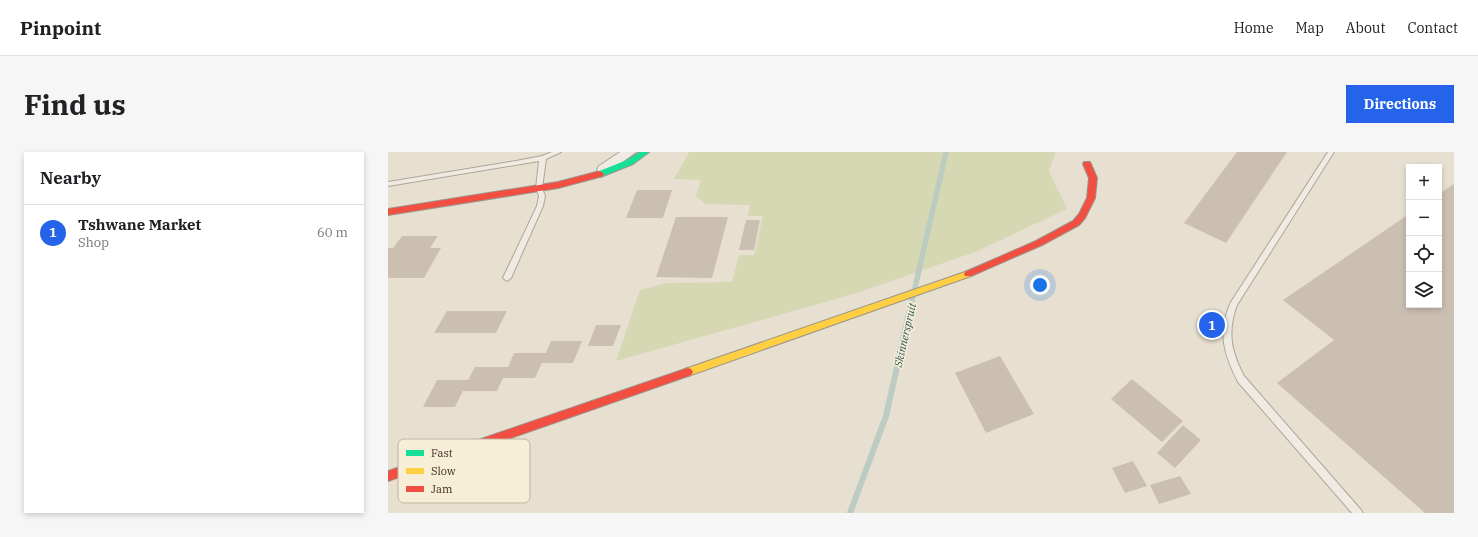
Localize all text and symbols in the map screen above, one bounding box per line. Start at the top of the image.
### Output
text: Pinpoint [20,16,101,40]
text: Home [1234,19,1273,37]
text: Map [1295,19,1324,37]
text: About [1346,19,1385,37]
text: Contact [1407,19,1458,37]
button: Directions [1346,85,1454,123]
text: Find us [24,86,126,123]
map controls [1406,164,1442,308]
button: + [1406,164,1442,200]
text: Nearby [40,167,101,189]
button: − [1406,200,1442,236]
text: Tshwane Market [78,215,201,234]
text: 1 [49,224,57,241]
text: 60 m [317,224,348,241]
text: Shop [78,234,109,251]
button: locate [1406,236,1442,272]
button: layers [1406,272,1442,308]
your location [1030,275,1050,295]
water label: Skinnerspruit [891,300,919,369]
pin: 1 [1199,310,1225,340]
legend [398,439,530,503]
text: Fast [431,446,453,460]
text: Slow [431,464,456,478]
text: Jam [431,482,453,496]

